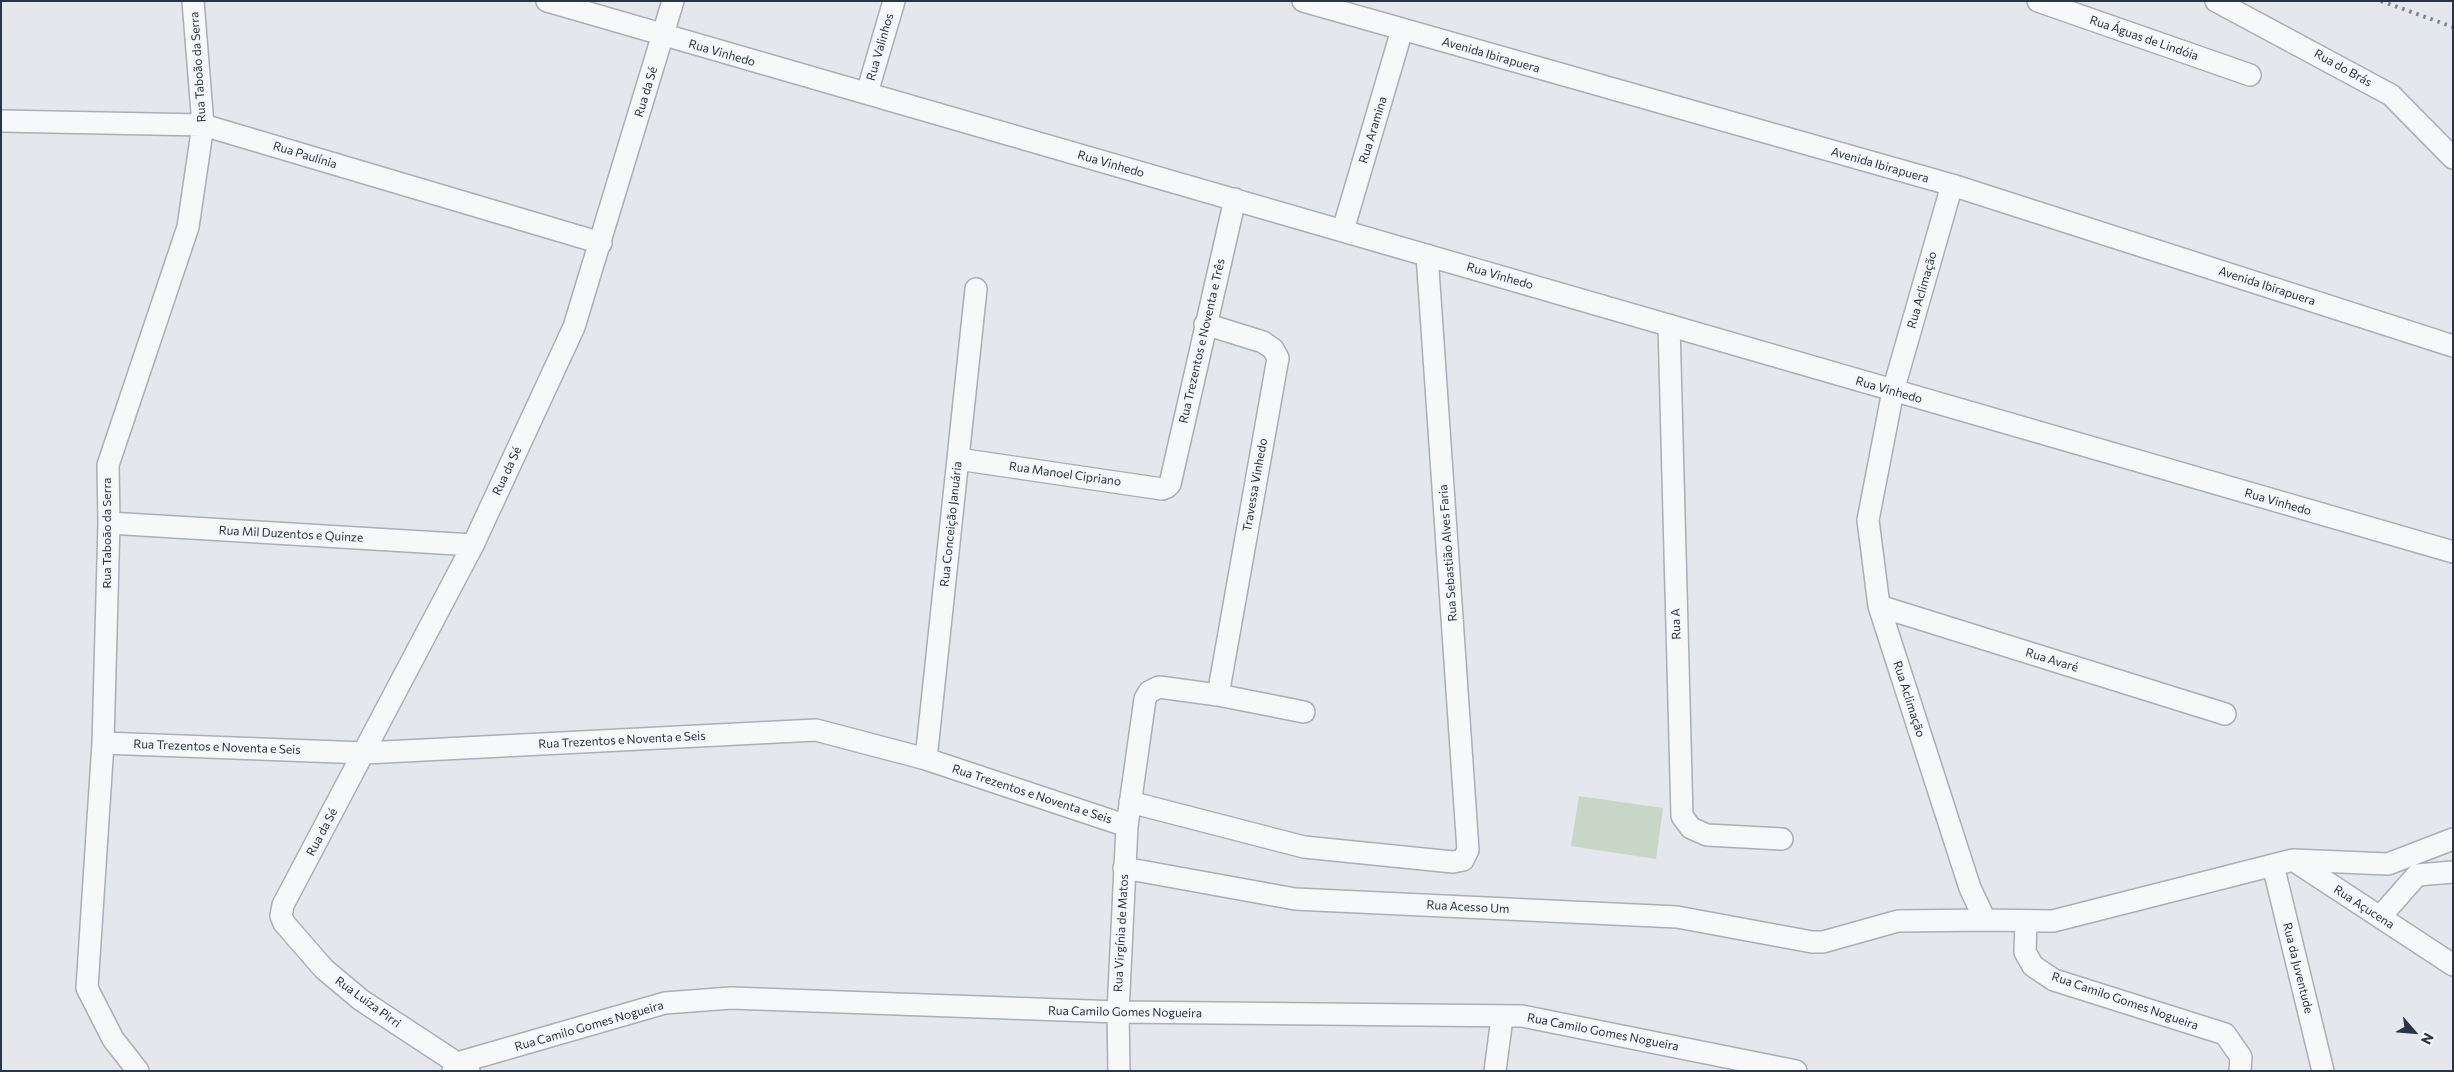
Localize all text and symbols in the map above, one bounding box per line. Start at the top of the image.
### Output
street label: Rua Taboão da Serra [187,11,209,123]
street label: Rua Valinhos [863,12,897,82]
street label: Rua Águas de Lindóia [2088,13,2200,63]
street label: Avenida Ibirapuera [1440,34,1542,76]
street label: Rua Vinhedo [687,37,757,69]
street label: Rua do Brás [2312,46,2374,90]
street label: Rua da Sé [631,65,661,119]
street label: Rua Aramina [1356,95,1390,165]
street label: Rua Paulínia [271,138,339,172]
street label: Avenida Ibirapuera [1829,144,1931,186]
street label: Rua Vinhedo [1076,148,1146,180]
street label: Rua Aclimação [1904,250,1940,330]
street label: Rua Trezentos e Noventa e Três [1176,257,1228,425]
street label: Rua Vinhedo [1465,260,1535,292]
street label: Avenida Ibirapuera [2217,264,2317,308]
street label: Rua Vinhedo [1854,374,1924,406]
street label: Travessa Vinhedo [1240,437,1270,533]
street label: Rua da Sé [489,444,525,498]
street label: Rua Manoel Cipriano [1008,459,1122,489]
street label: Rua Conceição Januária [937,460,965,588]
street label: Rua Taboão da Serra [100,478,114,588]
street label: Rua Sebastião Alves Faria [1436,484,1460,622]
street label: Rua Vinhedo [2243,486,2313,518]
street label: Rua Mil Duzentos e Quinze [218,523,364,545]
street label: Rua A [1668,608,1684,640]
street label: Rua Avaré [2024,645,2080,675]
street label: Rua Aclimação [1890,659,1928,739]
street label: Rua Trezentos e Noventa e Seis [538,728,706,752]
street label: Rua Trezentos e Noventa e Seis [133,737,301,757]
street label: Rua Trezentos e Noventa e Seis [950,761,1114,827]
street label: Rua da Sé [303,806,341,858]
street label: Rua Virgínia de Matos [1111,874,1131,992]
street label: Rua Açucena [2331,882,2397,932]
street label: Rua Acesso Um [1426,898,1510,916]
street label: Rua da Juventude [2280,921,2316,1015]
street label: Rua Camilo Gomes Nogueira [2050,969,2200,1033]
street label: Rua Luiza Pirri [332,973,404,1031]
street label: Rua Camilo Gomes Nogueira [513,998,665,1054]
street label: Rua Camilo Gomes Nogueira [1048,1003,1202,1021]
north arrow [2389,1007,2439,1057]
street label: Rua Camilo Gomes Nogueira [1526,1010,1680,1054]
text: N [2418,1031,2438,1048]

